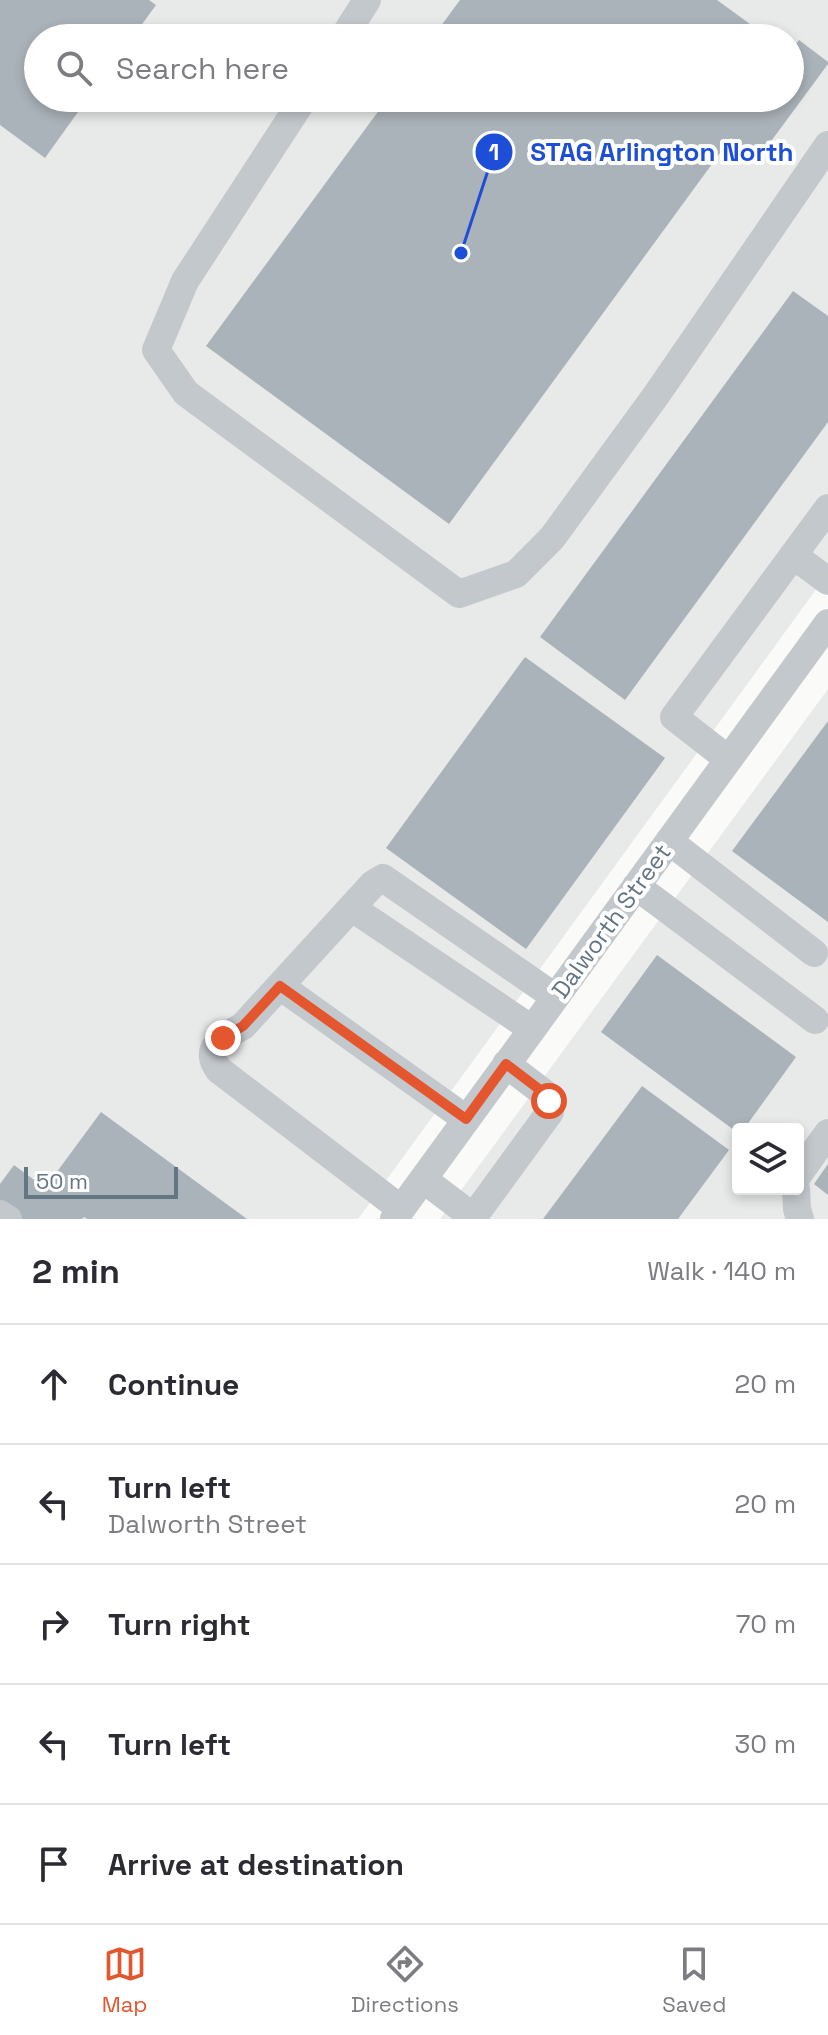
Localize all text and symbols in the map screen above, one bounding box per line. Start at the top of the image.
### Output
search box [24,24,804,112]
icon: search [52,46,96,90]
text: Search here [116,49,289,88]
callout: STAG Arlington North [474,127,809,177]
text: STAG Arlington North [530,135,794,169]
text: 1 [489,136,499,167]
street label: Dalworth Street [544,838,678,1004]
route end [205,1020,241,1056]
route start [531,1083,567,1119]
map controls [732,1123,804,1195]
button: layers [732,1123,804,1195]
scale bar [24,1163,178,1199]
text: 50 m [36,1167,88,1195]
text: 2 min [32,1250,120,1293]
text: Walk · 140 m [647,1254,796,1288]
icon: ahead [32,1362,76,1406]
text: Continue [108,1365,239,1404]
text: 20 m [735,1367,796,1401]
text: Turn left [108,1468,231,1507]
icon: left [32,1482,76,1526]
text: 20 m [735,1487,796,1521]
text: Dalworth Street [108,1507,307,1541]
icon: right [32,1602,76,1646]
text: Turn right [108,1605,251,1644]
text: 70 m [736,1607,796,1641]
icon: left [32,1722,76,1766]
text: Turn left [108,1725,231,1764]
text: 30 m [735,1727,796,1761]
icon: arrive [32,1842,76,1886]
text: Arrive at destination [108,1845,404,1884]
tab: Map [102,1942,148,2018]
tab: Directions [351,1942,459,2018]
tab: Saved [662,1942,726,2018]

